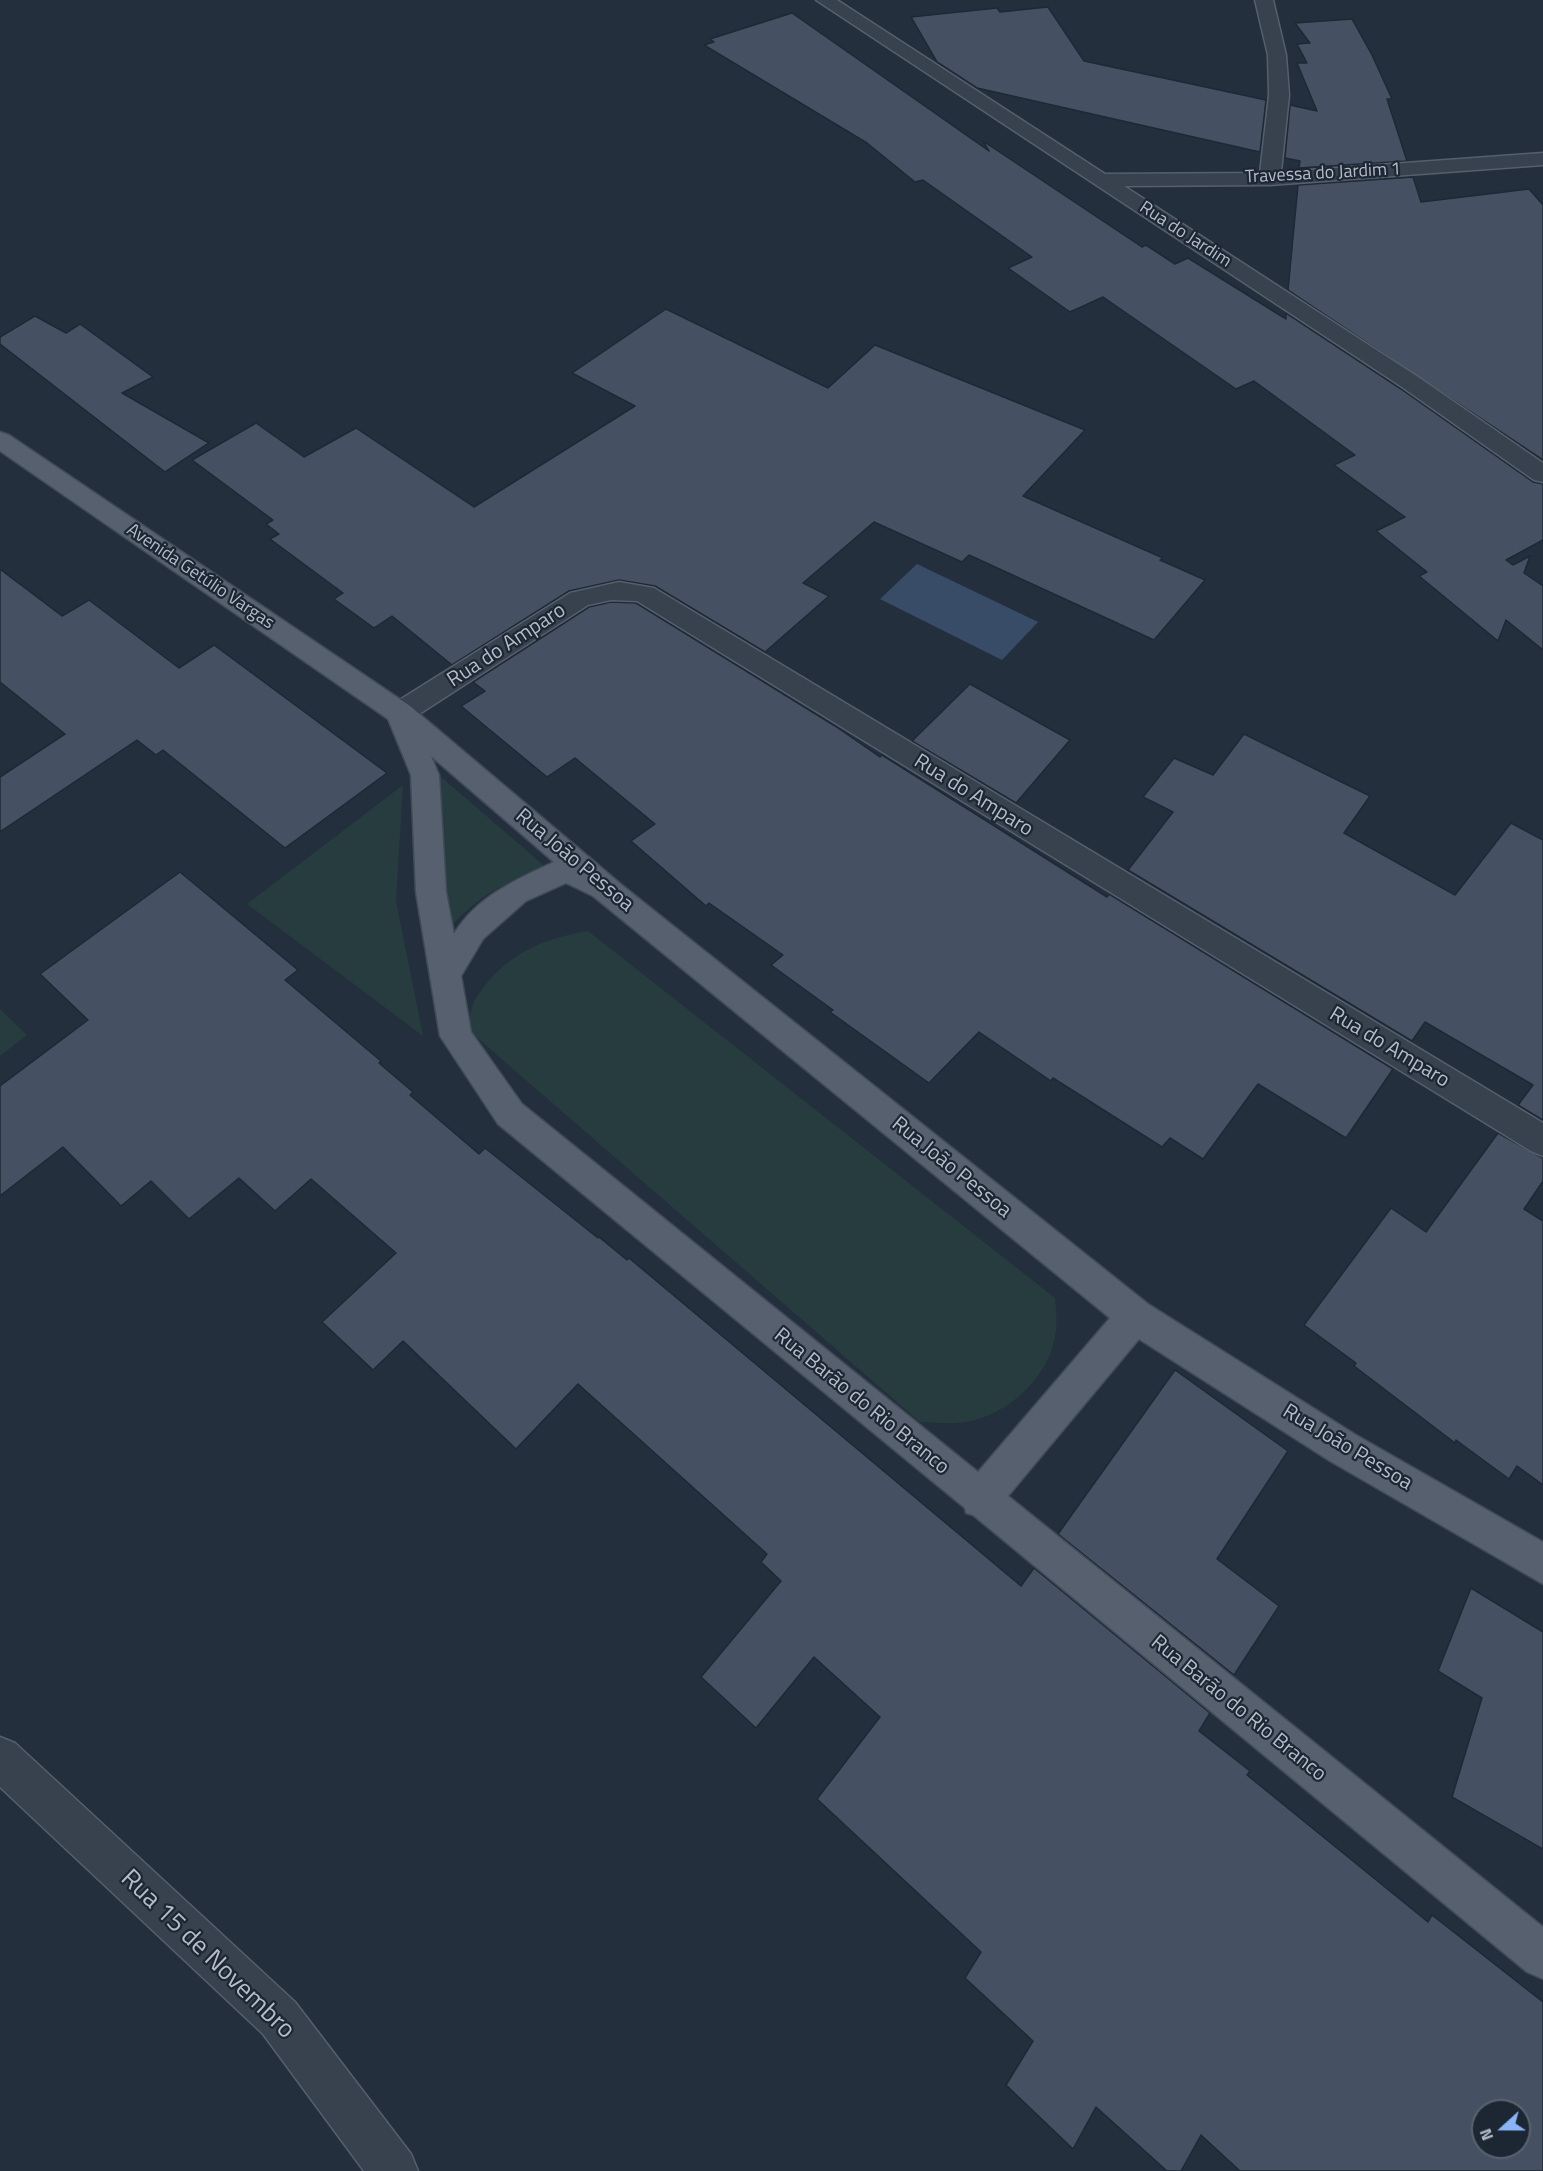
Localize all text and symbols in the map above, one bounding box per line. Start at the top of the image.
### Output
street label: Travessa do Jardim 1 [1244,159,1402,189]
street label: Rua do Jardim [1135,197,1235,273]
street label: Avenida Getúlio Vargas [122,520,278,634]
street label: Rua do Amparo [443,598,571,694]
street label: Rua do Amparo [909,749,1037,843]
street label: Rua João Pessoa [510,804,638,918]
street label: Rua do Amparo [1324,1002,1454,1094]
street label: Rua João Pessoa [886,1112,1016,1224]
street label: Rua Barão do Rio Branco [768,1324,954,1480]
street label: Rua João Pessoa [1278,1399,1416,1497]
street label: Rua Barão do Rio Branco [1145,1631,1331,1787]
street label: Rua 15 de Novembro [113,1864,301,2046]
north arrow [1471,2099,1531,2159]
text: N [1473,2125,1499,2144]

